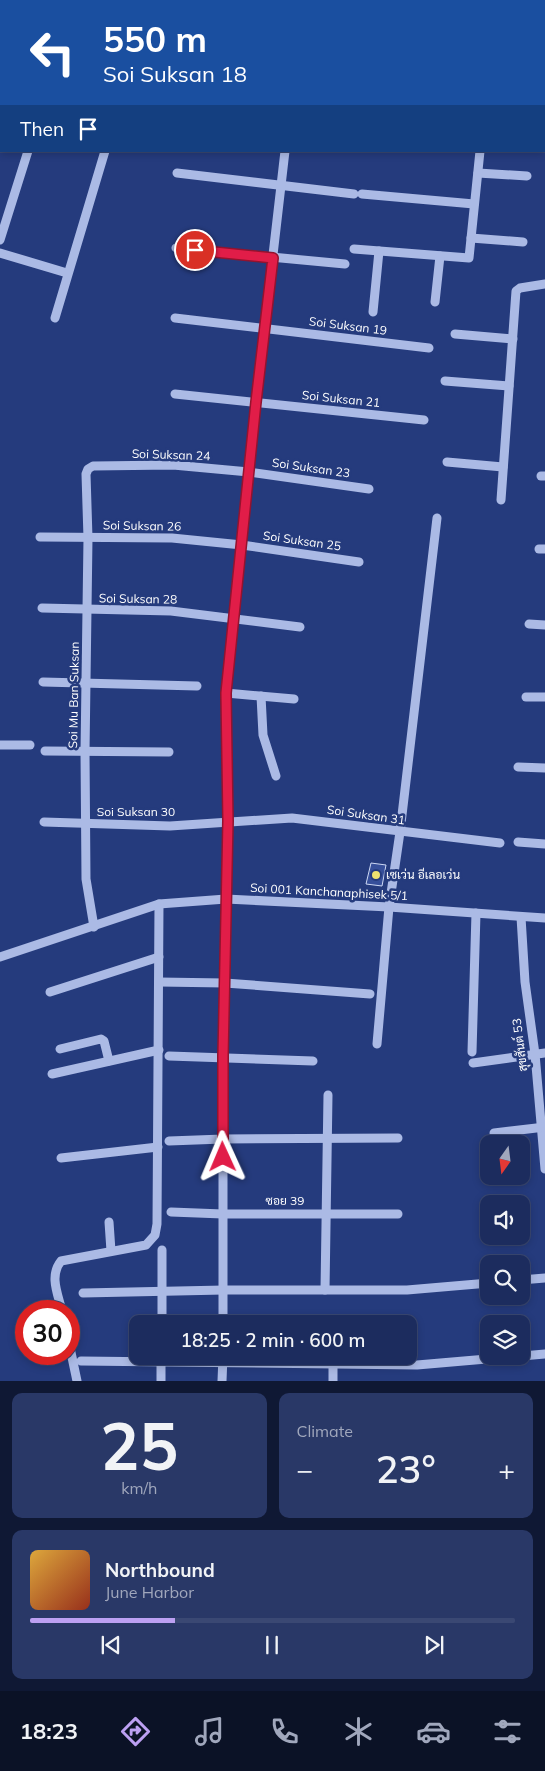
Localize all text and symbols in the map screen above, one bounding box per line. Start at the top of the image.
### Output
text: 550 m [103,17,207,61]
icon: left [20,20,85,85]
text: Soi Suksan 18 [103,60,247,88]
icon: arrive [74,115,102,143]
text: Then [20,117,64,141]
pin [174,229,216,271]
icon: arrive [181,236,209,264]
street label: Soi Suksan 19 [308,313,388,338]
street label: Soi Suksan 21 [301,387,381,410]
street label: Soi Suksan 24 [132,446,211,463]
street label: Soi Suksan 23 [271,455,351,480]
street label: Soi Suksan 26 [103,517,181,534]
street label: Soi Suksan 25 [262,528,342,553]
street label: Soi Suksan 28 [99,590,177,607]
street label: Soi Mu Ban Suksan [65,641,82,749]
street label: Soi Suksan 31 [326,802,406,827]
street label: Soi Suksan 30 [97,804,175,819]
place label: เซเว่น อีเลอเว่น [386,867,460,882]
marker: เซเว่น อีเลอเว่น [370,869,382,881]
street label: Soi 001 Kanchanaphisek 5/1 [250,880,408,903]
street label: สุขสันต์ 53 [509,1017,532,1073]
position arrow [196,1130,248,1182]
north arrow [480,1135,530,1185]
map controls [480,1135,530,1365]
street label: ซอย 39 [266,1193,304,1208]
button: sound [480,1195,530,1245]
button: search [480,1255,530,1305]
speed limit sign: 30 [15,1300,80,1365]
button: layers [480,1315,530,1365]
text: 18:25 · 2 min · 600 m [180,1328,366,1352]
text: 25 [100,1405,178,1486]
text: Climate [297,1421,353,1441]
text: 23° [376,1445,436,1493]
text: − [297,1452,313,1487]
text: + [498,1452,515,1487]
text: km/h [121,1478,157,1498]
text: Northbound [105,1558,215,1582]
text: June Harbor [105,1582,194,1602]
icon: previous [97,1631,125,1659]
icon: pause [258,1631,286,1659]
icon: next [420,1631,448,1659]
icon: directions [118,1714,153,1749]
icon: music [192,1714,227,1749]
icon: phone [267,1714,302,1749]
icon: climate [341,1714,376,1749]
icon: car [416,1714,451,1749]
icon: filters [490,1714,525,1749]
text: 18:23 [20,1717,78,1745]

